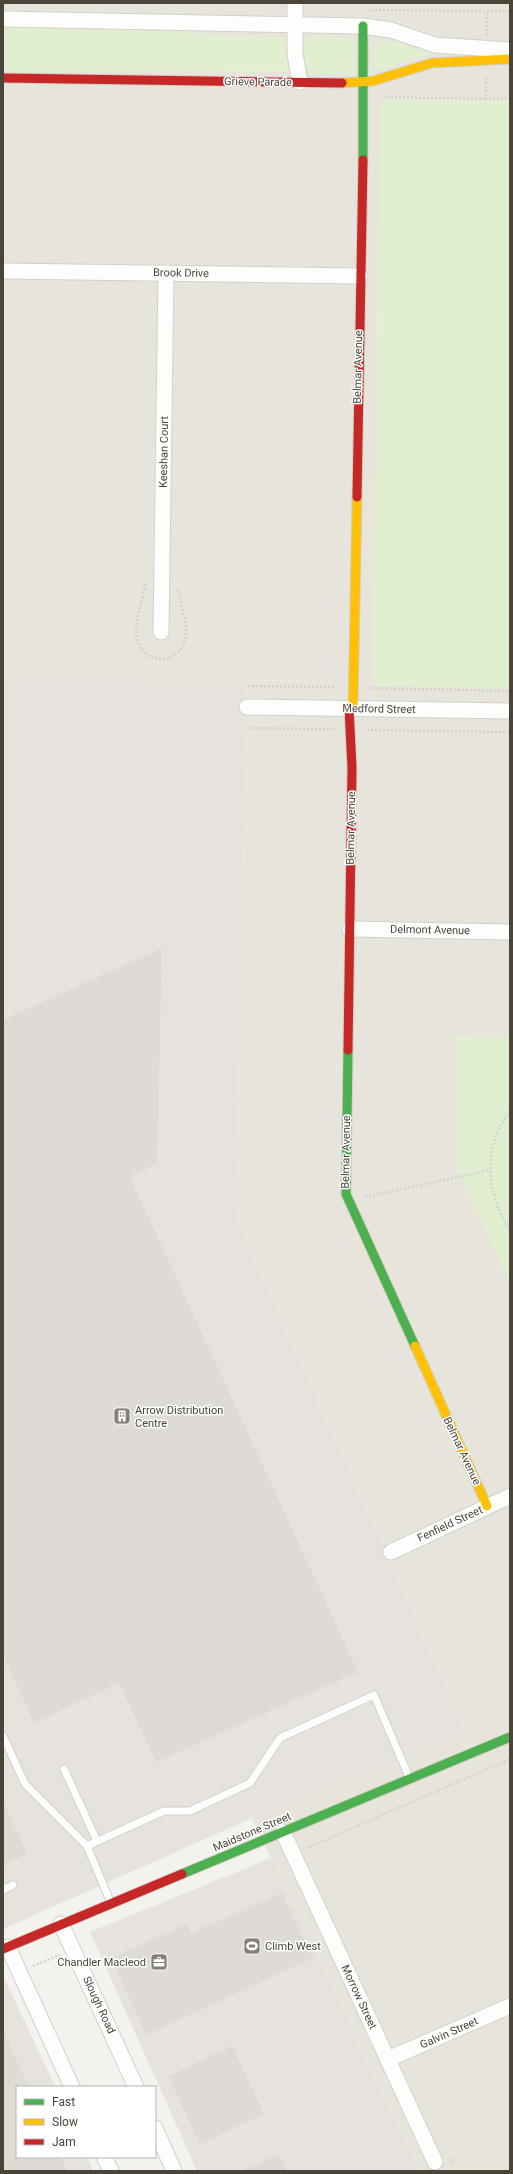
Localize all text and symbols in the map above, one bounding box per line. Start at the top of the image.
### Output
street label: Grieve Parade [224,75,292,89]
street label: Brook Drive [153,266,209,280]
street label: Belmar Avenue [351,330,365,404]
street label: Keeshan Court [157,415,171,488]
street label: Medford Street [342,702,416,716]
street label: Belmar Avenue [344,791,358,865]
street label: Delmont Avenue [390,923,470,937]
street label: Belmar Avenue [339,1115,353,1189]
place label: Arrow Distribution Centre [135,1404,223,1430]
building icon: Arrow Distribution Centre [112,1406,132,1426]
street label: Belmar Avenue [441,1415,483,1487]
street label: Fenfield Street [415,1503,485,1545]
street label: Maidstone Street [211,1810,293,1854]
sports icon: Climb West [242,1936,262,1956]
place label: Climb West [265,1940,321,1953]
office icon: Chandler Macleod [149,1952,169,1972]
place label: Chandler Macleod [57,1956,146,1969]
street label: Morrow Street [338,1963,380,2032]
street label: Slough Road [80,1974,118,2036]
street label: Galvin Street [418,2014,480,2052]
legend [16,2086,156,2158]
text: Fast [52,2095,75,2109]
text: Slow [52,2115,78,2129]
text: Jam [52,2135,76,2149]

